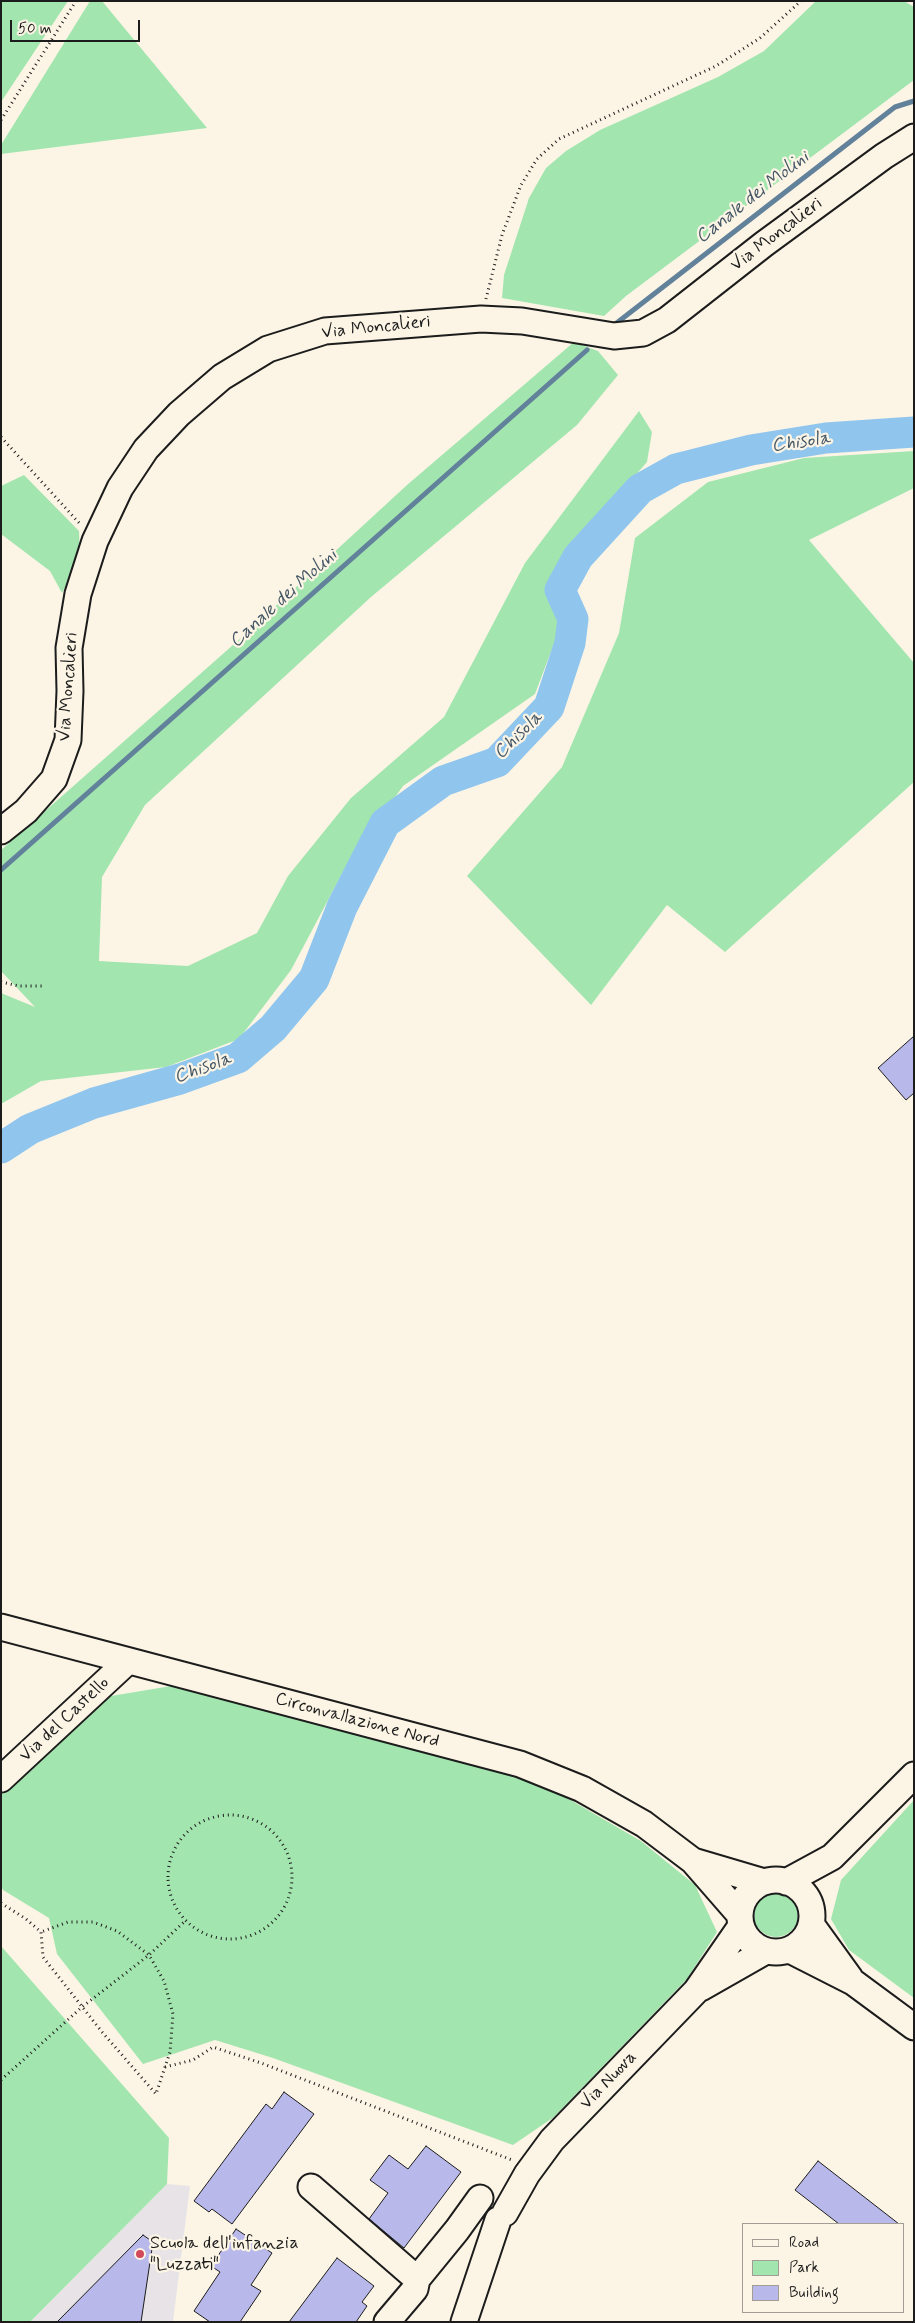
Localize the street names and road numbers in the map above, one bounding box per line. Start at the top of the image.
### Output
street label: Via Moncalieri [727,193,827,277]
street label: Via Moncalieri [320,312,432,344]
street label: Via Moncalieri [54,632,84,742]
street label: Via del Castello [15,1673,115,1767]
street label: Circonvallazione Nord [273,1689,441,1753]
street label: Via Nuova [576,2047,642,2115]

